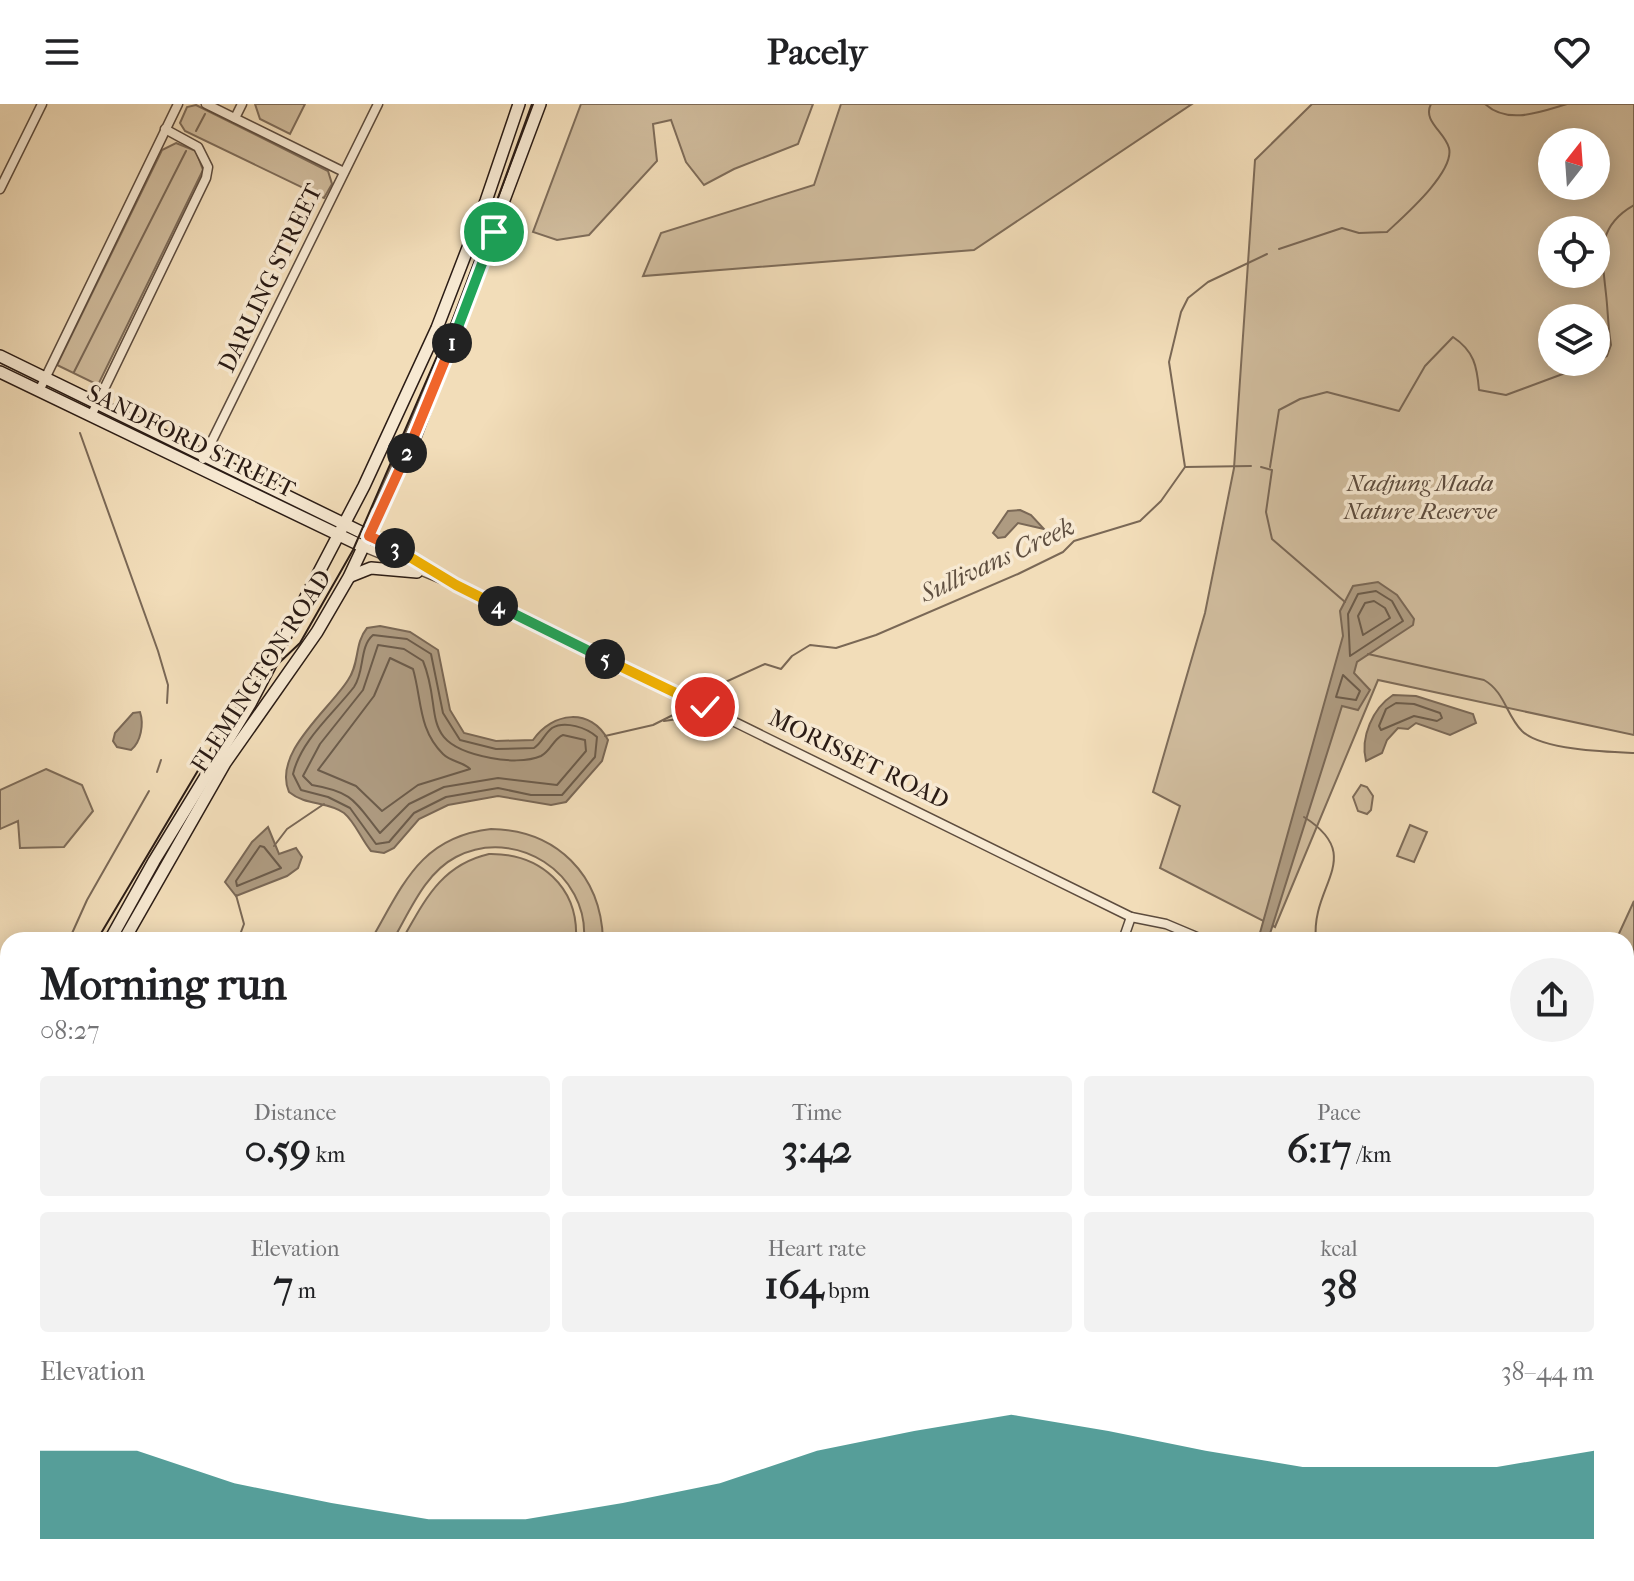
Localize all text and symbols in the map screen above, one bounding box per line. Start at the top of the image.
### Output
icon: menu [40,30,84,74]
icon: heart [1550,30,1594,74]
text: Pacely [767,31,867,73]
north arrow [1538,128,1610,200]
map controls [1538,128,1610,376]
street label: DARLING STREET [212,179,328,377]
pin [460,198,528,266]
icon: arrive [472,210,516,254]
button: locate [1538,216,1610,288]
button: layers [1538,304,1610,376]
pin: 1 [432,323,472,363]
text: 1 [448,330,456,356]
street label: SANDFORD STREET [82,378,300,504]
pin: 2 [387,433,427,473]
text: 2 [401,440,413,466]
park label: Nadjung Mada Nature Reserve [1342,469,1498,525]
water label: Sullivans Creek [914,511,1079,610]
pin: 3 [375,528,415,568]
text: 3 [390,535,400,561]
street label: FLEMINGTON ROAD [185,565,337,777]
pin: 4 [478,586,518,626]
text: 4 [492,593,505,619]
pin: 5 [585,639,625,679]
text: 5 [600,646,610,672]
pin [671,673,739,741]
icon: check [683,685,727,729]
street label: MORISSET ROAD [764,703,954,815]
button: share [1510,958,1594,1042]
text: Morning run [40,959,287,1010]
text: 08:27 [40,1015,100,1046]
text: Distance [254,1100,336,1126]
text: Time [792,1100,842,1126]
text: Pace [1317,1100,1361,1126]
text: 0.59 [245,1126,311,1172]
text: 3:42 [782,1126,852,1172]
text: 6:17 [1287,1126,1352,1172]
text: km [311,1142,345,1168]
text: /km [1352,1142,1391,1168]
text: Elevation [251,1236,339,1262]
text: Heart rate [768,1236,866,1262]
text: kcal [1320,1236,1358,1262]
text: 7 [274,1262,293,1308]
text: 164 [764,1262,823,1308]
text: 38 [1321,1262,1357,1308]
text: m [293,1278,316,1304]
text: bpm [823,1278,870,1304]
text: Elevation [40,1356,145,1387]
text: 38–44 m [1501,1356,1594,1387]

